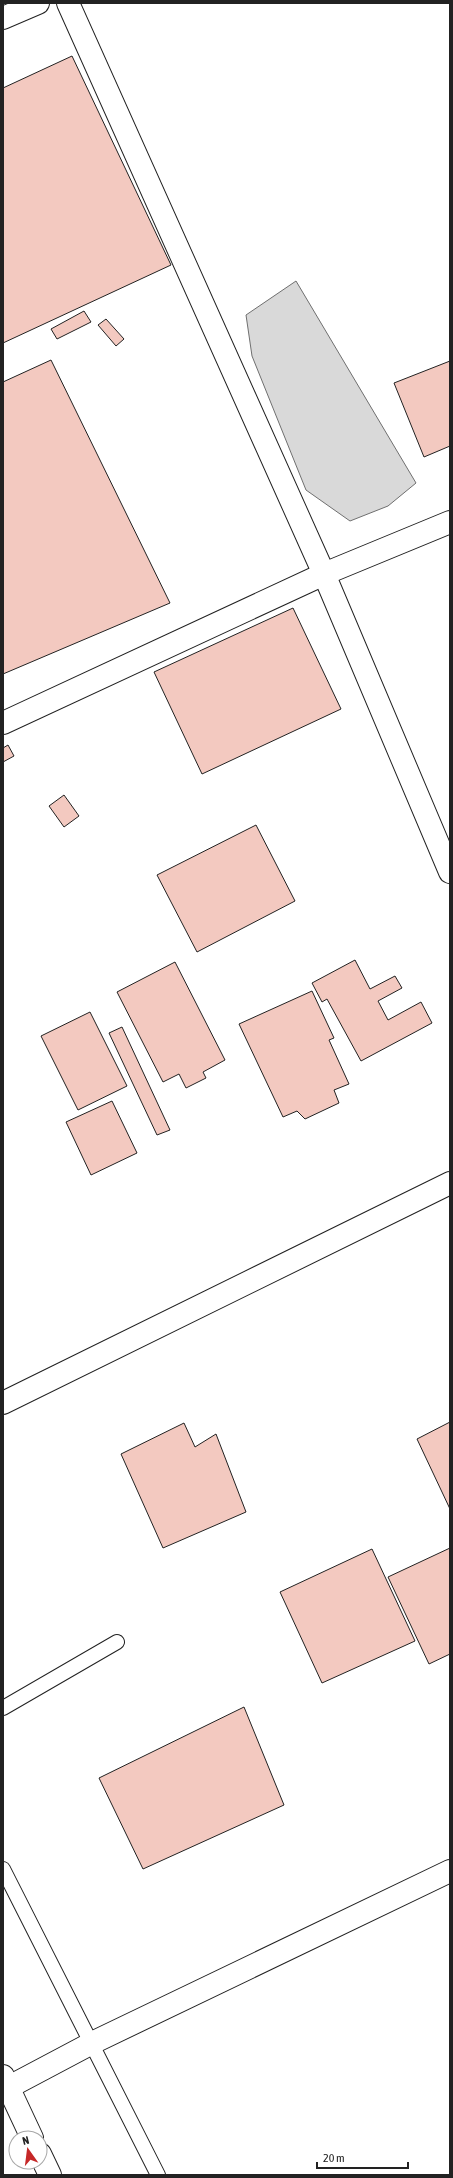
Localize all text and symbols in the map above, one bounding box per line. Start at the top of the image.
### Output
north arrow [8,2130,48,2170]
text: N [21,2134,30,2147]
scale bar [317,2144,408,2170]
text: 20 m [323,2151,345,2165]

